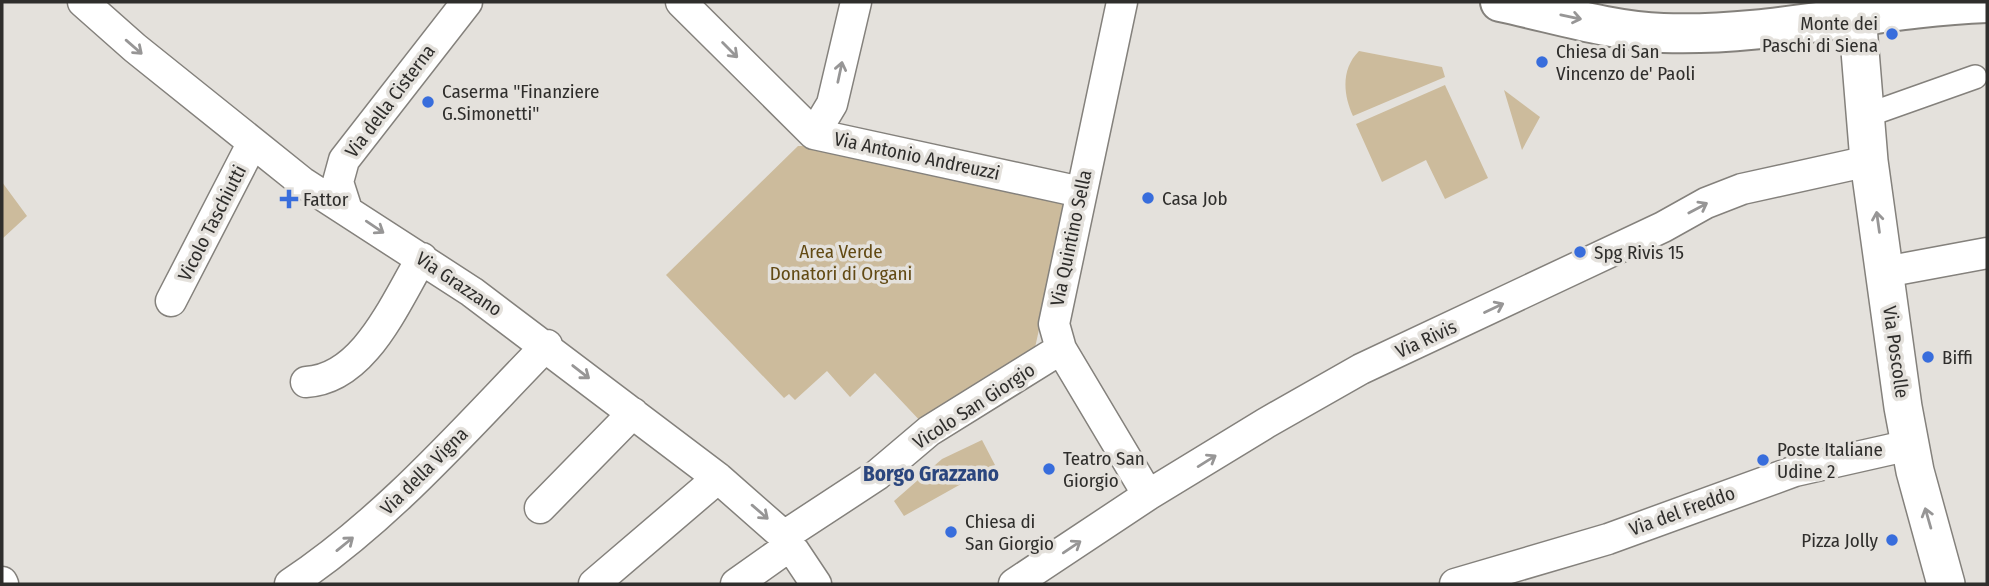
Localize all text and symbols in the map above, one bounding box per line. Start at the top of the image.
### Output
one-way arrow [1559,11,1582,25]
place label: Monte dei Paschi di Siena [1762,12,1878,57]
marker: Monte dei Paschi di Siena [1884,26,1900,42]
one-way arrow [125,39,143,55]
street label: Via della Cisterna [340,40,440,162]
place label: Chiesa di San Vincenzo de' Paoli [1556,40,1695,85]
one-way arrow [721,41,738,58]
marker: Chiesa di San Vincenzo de' Paoli [1534,54,1550,70]
one-way arrow [834,61,848,84]
place label: Caserma "Finanziere G.Simonetti" [442,80,599,125]
marker: Caserma "Finanziere G.Simonetti" [420,94,436,110]
street label: Via Antonio Andreuzzi [832,127,1002,185]
street label: Vicolo Taschiutti [173,161,251,285]
street label: Via Quintino Sella [1045,168,1097,308]
place label: Casa Job [1162,187,1228,210]
place label: Fattor [303,188,349,211]
marker: Casa Job [1140,190,1156,206]
marker: Fattor [281,191,297,207]
one-way arrow [1687,201,1708,214]
one-way arrow [1871,211,1884,234]
one-way arrow [365,220,384,234]
park label: Area Verde Donatori di Organi [770,240,912,285]
place label: Spg Rivis 15 [1594,241,1684,264]
marker: Spg Rivis 15 [1572,244,1588,260]
street label: Via Grazzano [412,247,506,321]
one-way arrow [1483,301,1504,314]
street label: Via Poscolle [1878,304,1914,400]
street label: Via Rivis [1392,315,1460,363]
place label: Biffi [1942,346,1973,369]
marker: Biffi [1920,349,1936,365]
street label: Vicolo San Giorgio [909,358,1039,454]
one-way arrow [571,364,589,379]
street label: Via della Vigna [375,422,473,520]
place label: Poste Italiane Udine 2 [1777,438,1883,483]
place label: Teatro San Giorgio [1063,447,1145,492]
marker: Poste Italiane Udine 2 [1755,452,1771,468]
one-way arrow [1197,453,1216,468]
district label: Borgo Grazzano [863,461,999,487]
marker: Teatro San Giorgio [1041,461,1057,477]
street label: Via del Freddo [1626,481,1738,541]
one-way arrow [751,504,769,520]
one-way arrow [1921,507,1934,529]
place label: Chiesa di San Giorgio [965,510,1054,555]
marker: Chiesa di San Giorgio [943,524,959,540]
place label: Pizza Jolly [1801,529,1879,552]
marker: Pizza Jolly [1884,532,1900,548]
one-way arrow [335,536,353,552]
one-way arrow [1062,540,1081,555]

